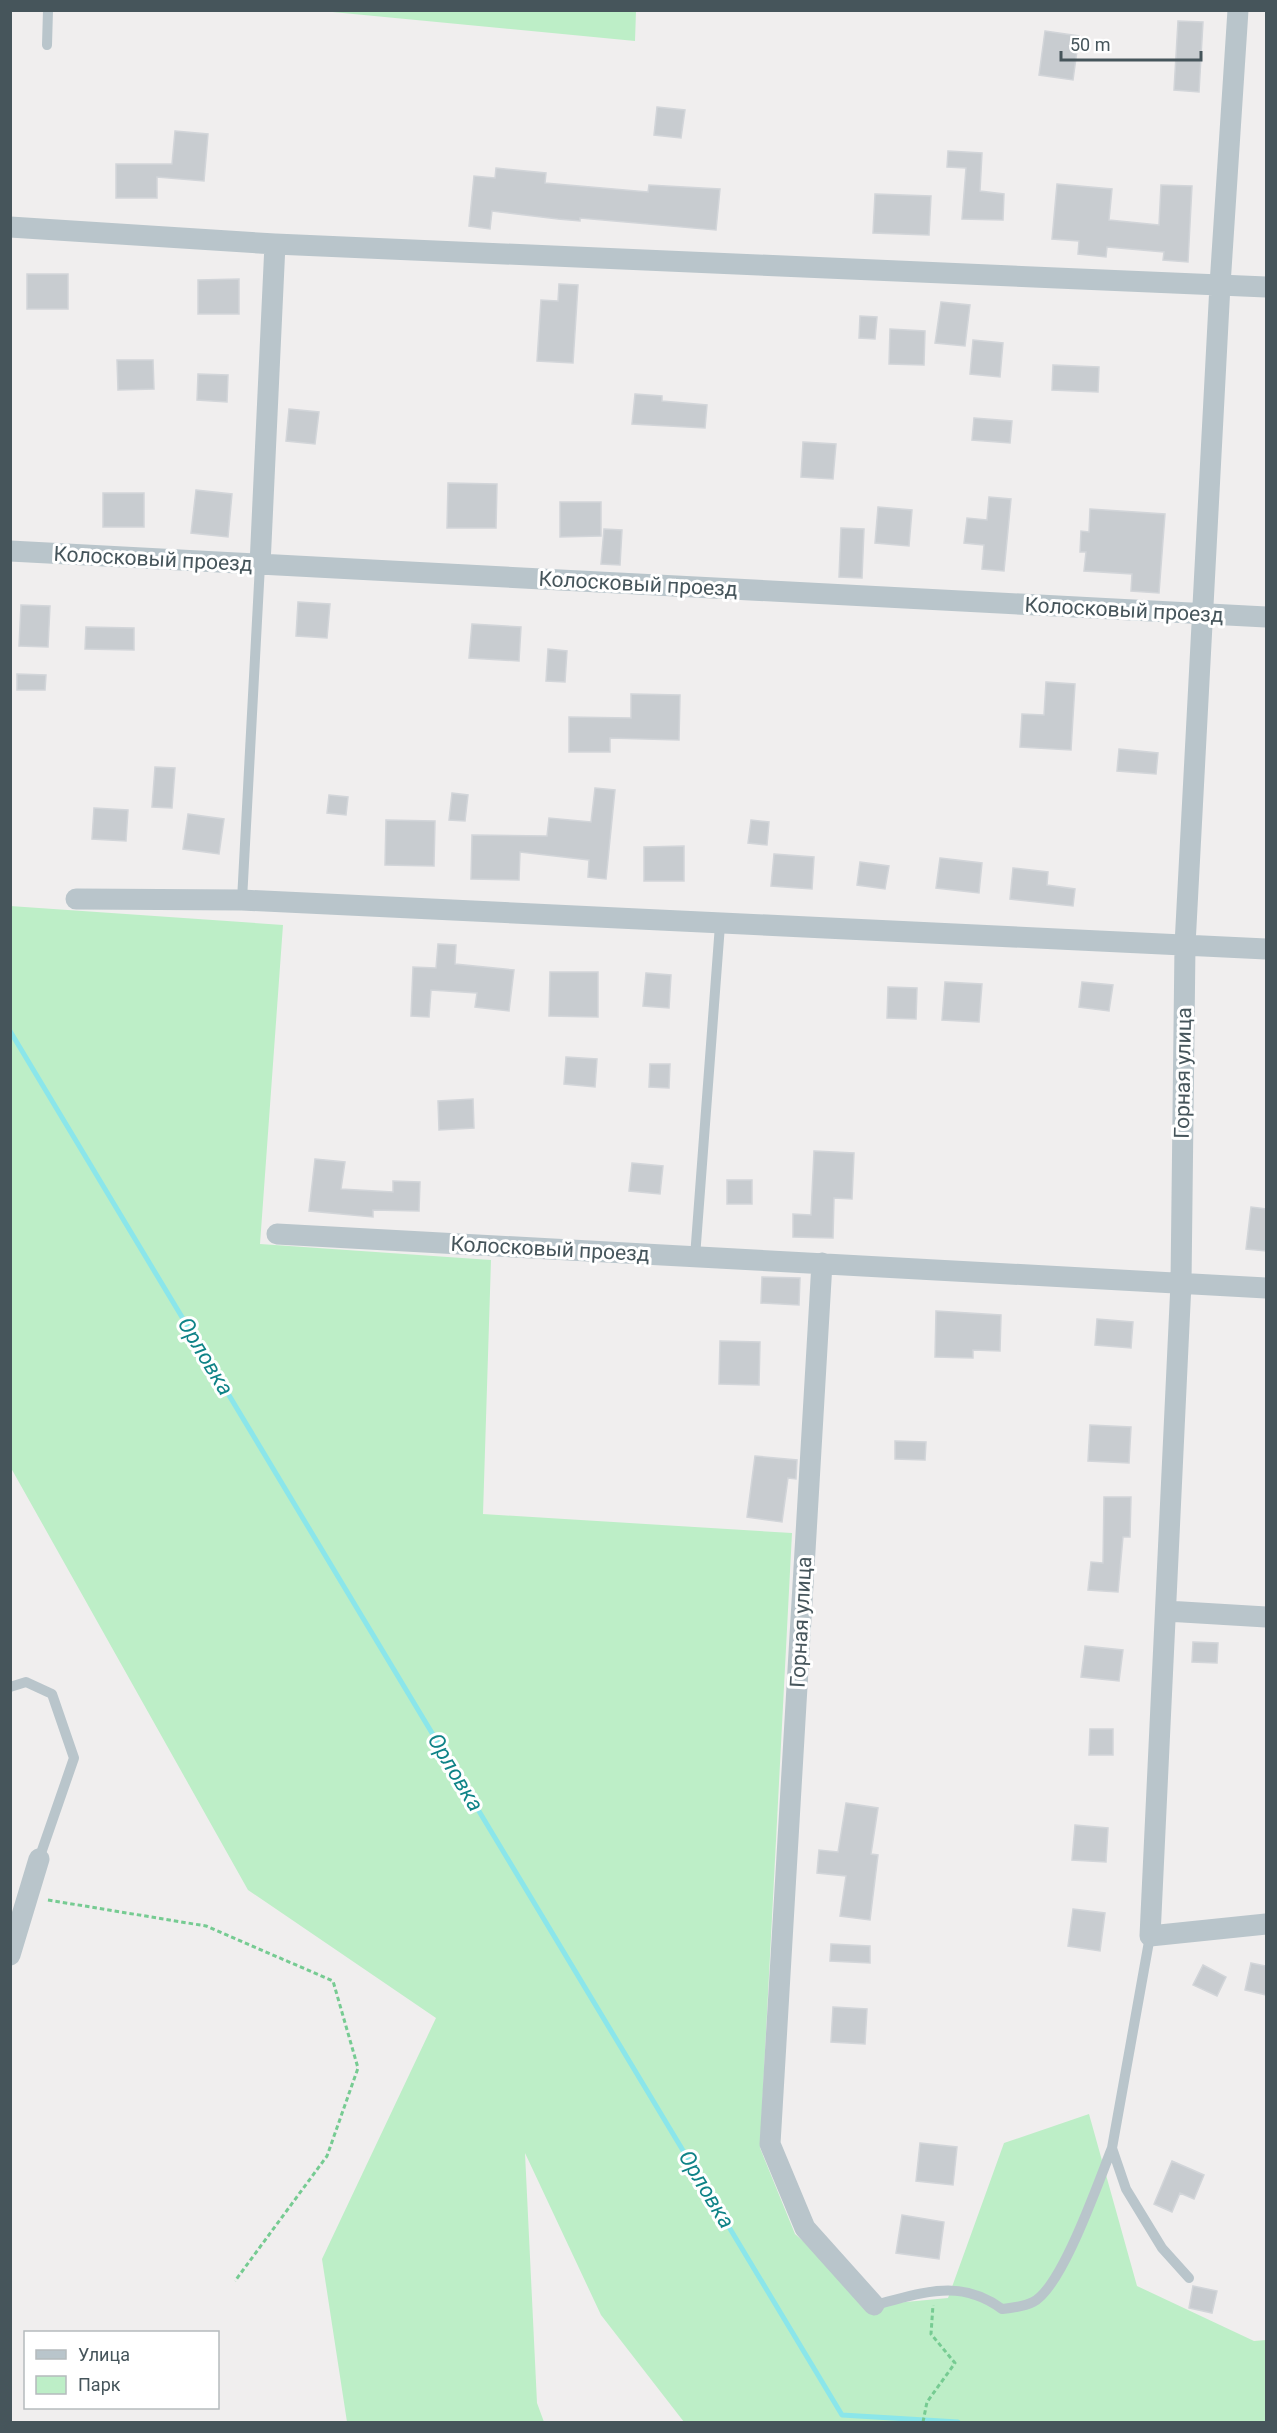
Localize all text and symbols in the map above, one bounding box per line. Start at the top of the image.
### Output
scale bar [1061,24,1200,62]
text: 50 m [1070,34,1110,55]
street label: Колосковый проезд [53,542,253,576]
street label: Колосковый проезд [538,567,738,601]
street label: Колосковый проезд [1024,593,1224,627]
street label: Горная улица [1170,1007,1196,1139]
street label: Колосковый проезд [450,1232,650,1266]
water label: Орловка [173,1313,239,1400]
street label: Горная улица [786,1556,816,1688]
water label: Орловка [423,1729,489,1816]
water label: Орловка [674,2146,740,2233]
legend [24,2331,219,2409]
text: Улица [78,2344,130,2365]
text: Парк [78,2374,121,2395]

